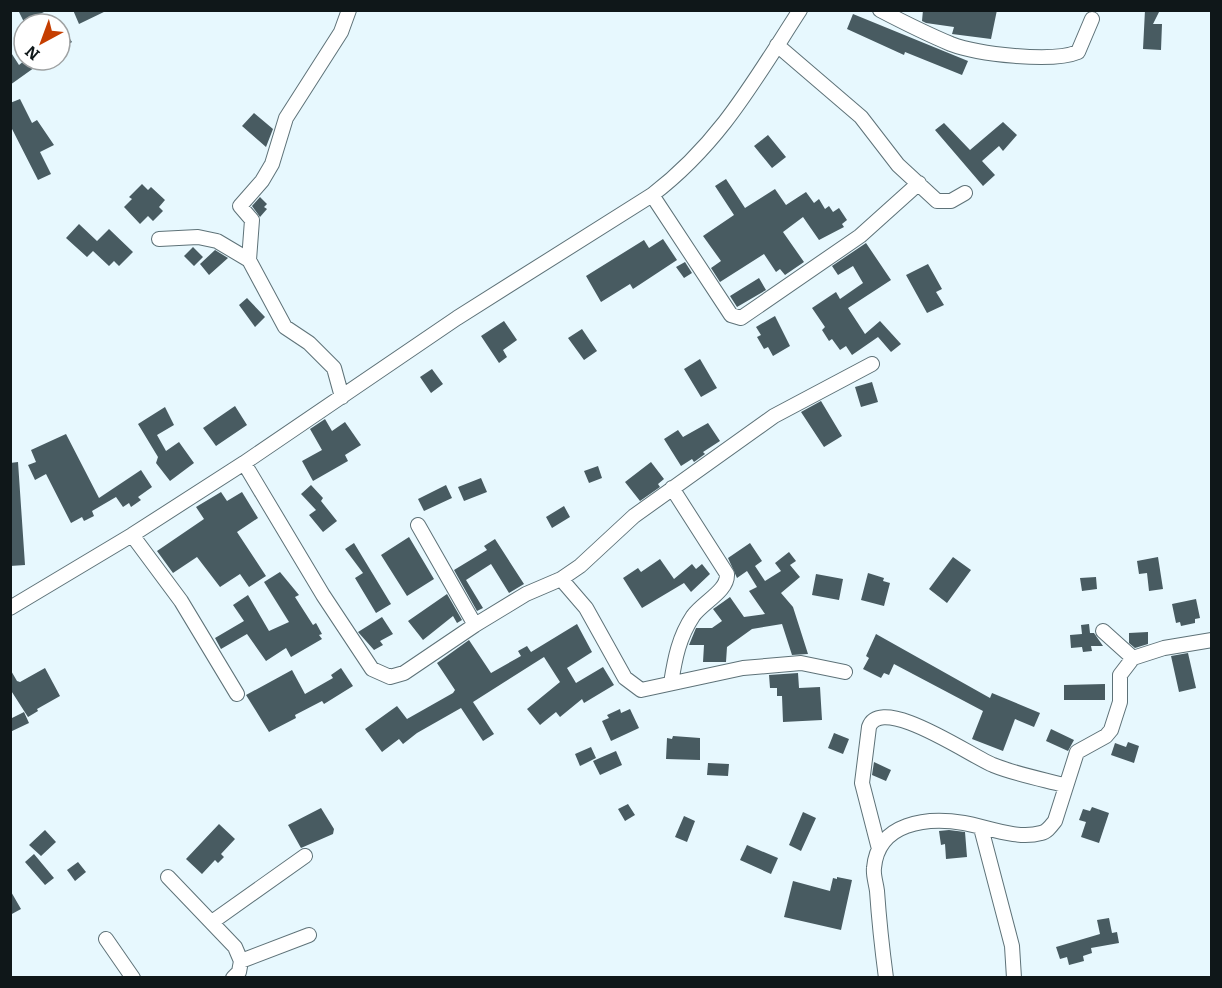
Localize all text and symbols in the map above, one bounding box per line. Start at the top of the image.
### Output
north arrow [12,12,72,72]
text: N [22,42,43,64]

